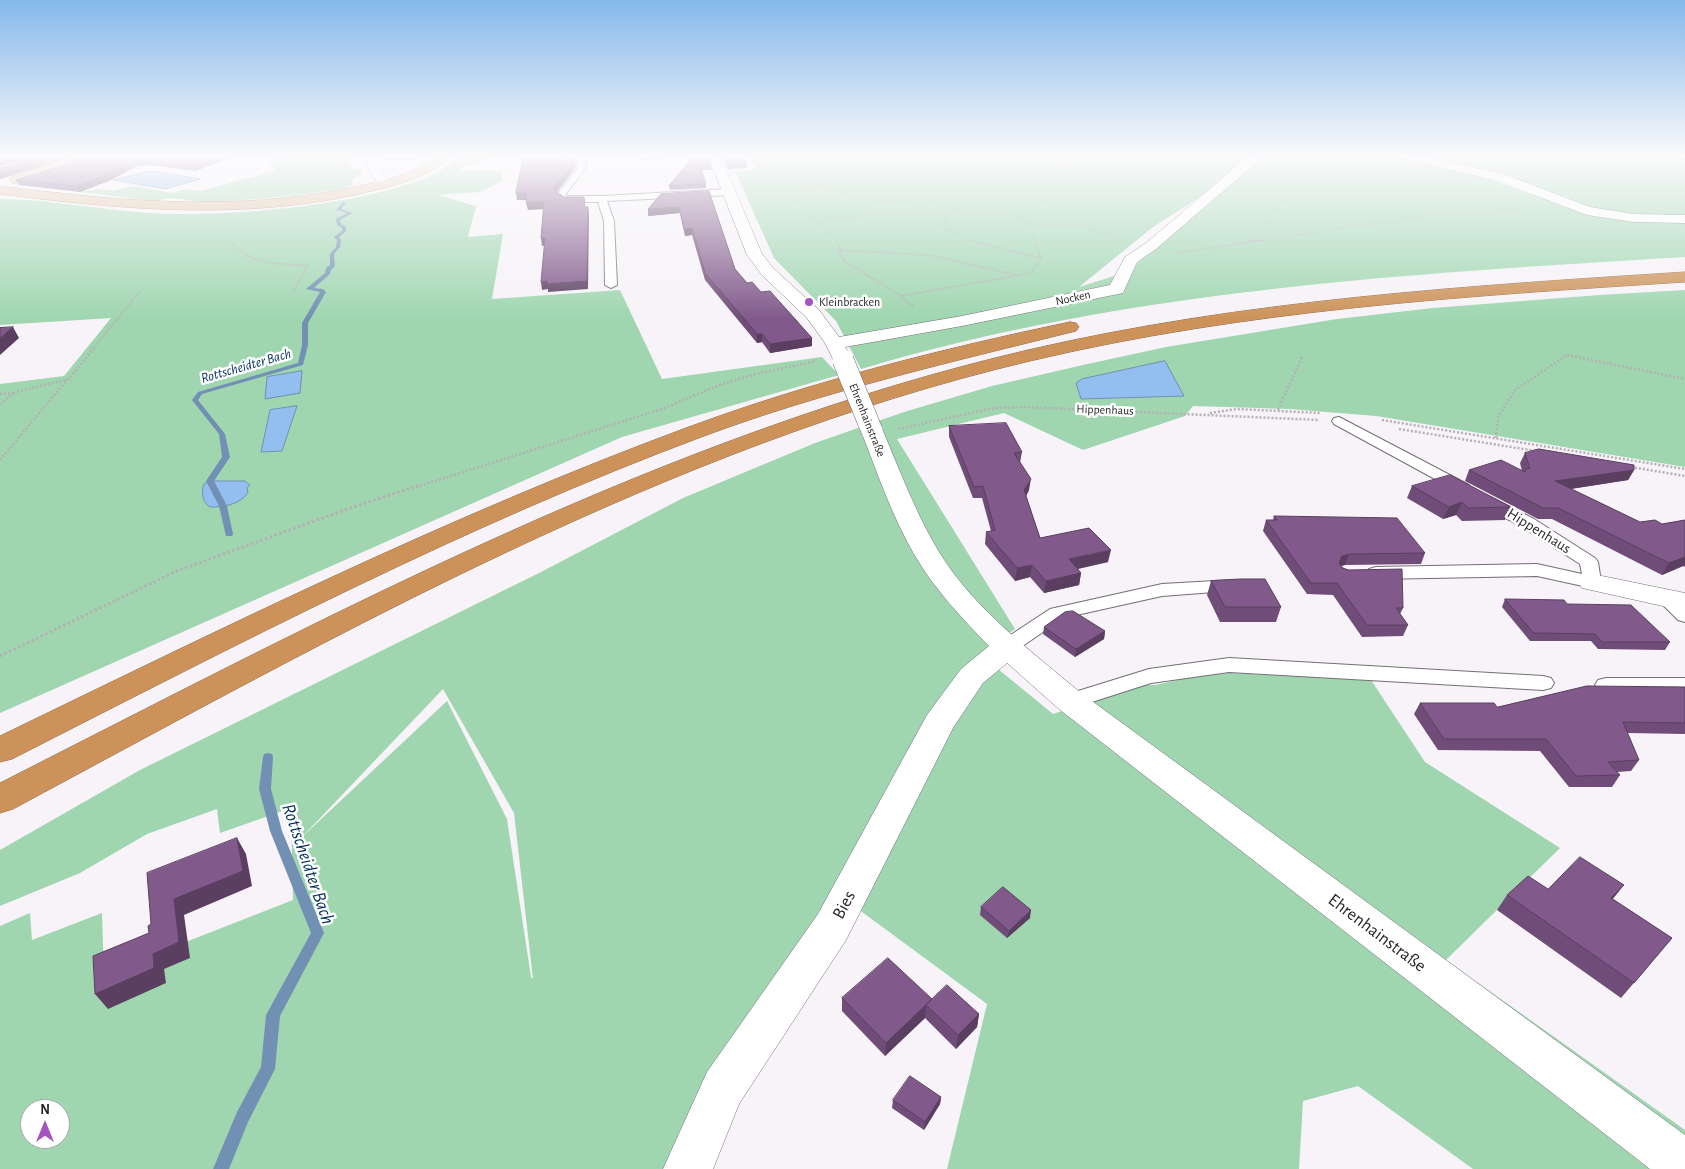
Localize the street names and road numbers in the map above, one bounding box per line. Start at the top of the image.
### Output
street label: Nocken [1054,287,1092,309]
street label: Ehrenhainstraße [846,381,888,459]
street label: Hippenhaus [1076,402,1134,418]
street label: Hippenhaus [1504,504,1574,558]
street label: Bies [828,887,860,923]
street label: Ehrenhainstraße [1324,889,1430,977]

